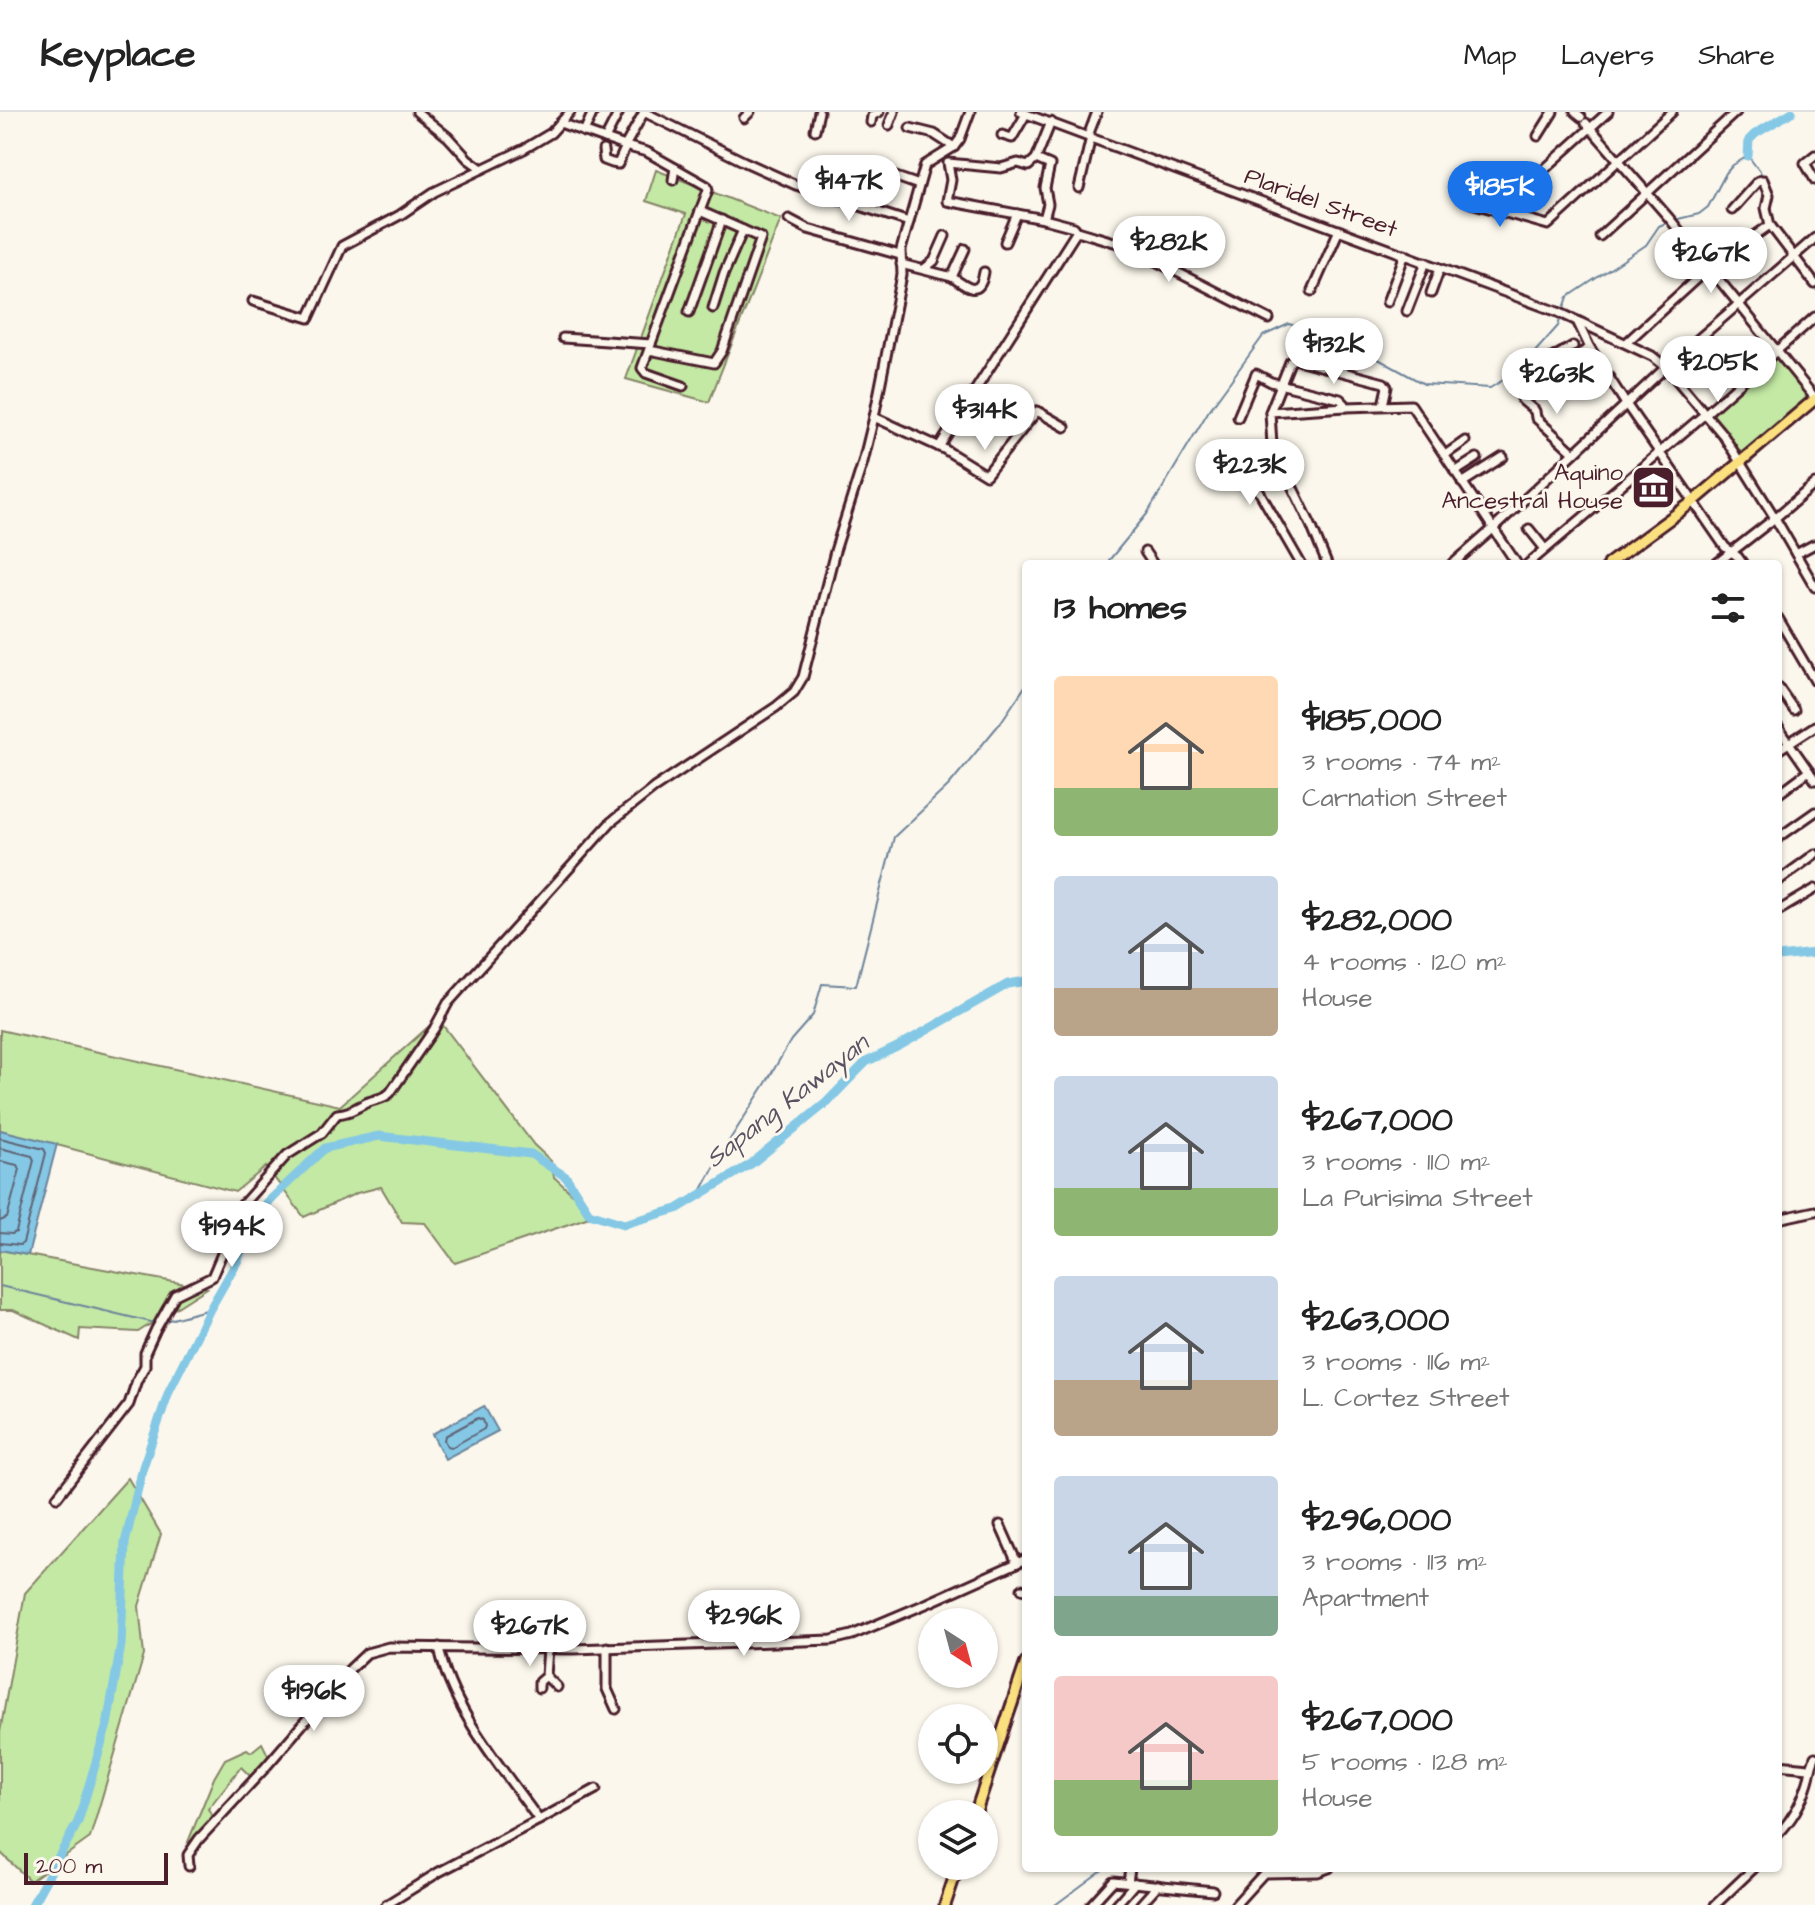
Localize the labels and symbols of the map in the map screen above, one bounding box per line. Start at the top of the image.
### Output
pin: $147K [793,155,905,223]
street label: Plaridel Street [1240,160,1403,247]
pin: $185K [1444,161,1556,229]
pin: $282K [1113,216,1225,284]
pin: $267K [1655,227,1767,295]
pin: $132K [1278,318,1390,386]
pin: $205K [1662,336,1774,404]
pin: $263K [1501,348,1613,416]
pin: $314K [929,384,1041,452]
pin: $223K [1194,439,1306,507]
place label: Aquino Ancestral House [1442,456,1623,518]
museum icon: Aquino Ancestral House [1630,463,1678,511]
water label: Sapang Kawayan [698,1025,878,1177]
pin: $194K [176,1201,288,1269]
pin: $296K [688,1590,800,1658]
pin: $267K [474,1600,586,1668]
north arrow [918,1608,998,1688]
pin: $196K [258,1665,370,1733]
scale bar [24,1849,168,1885]

